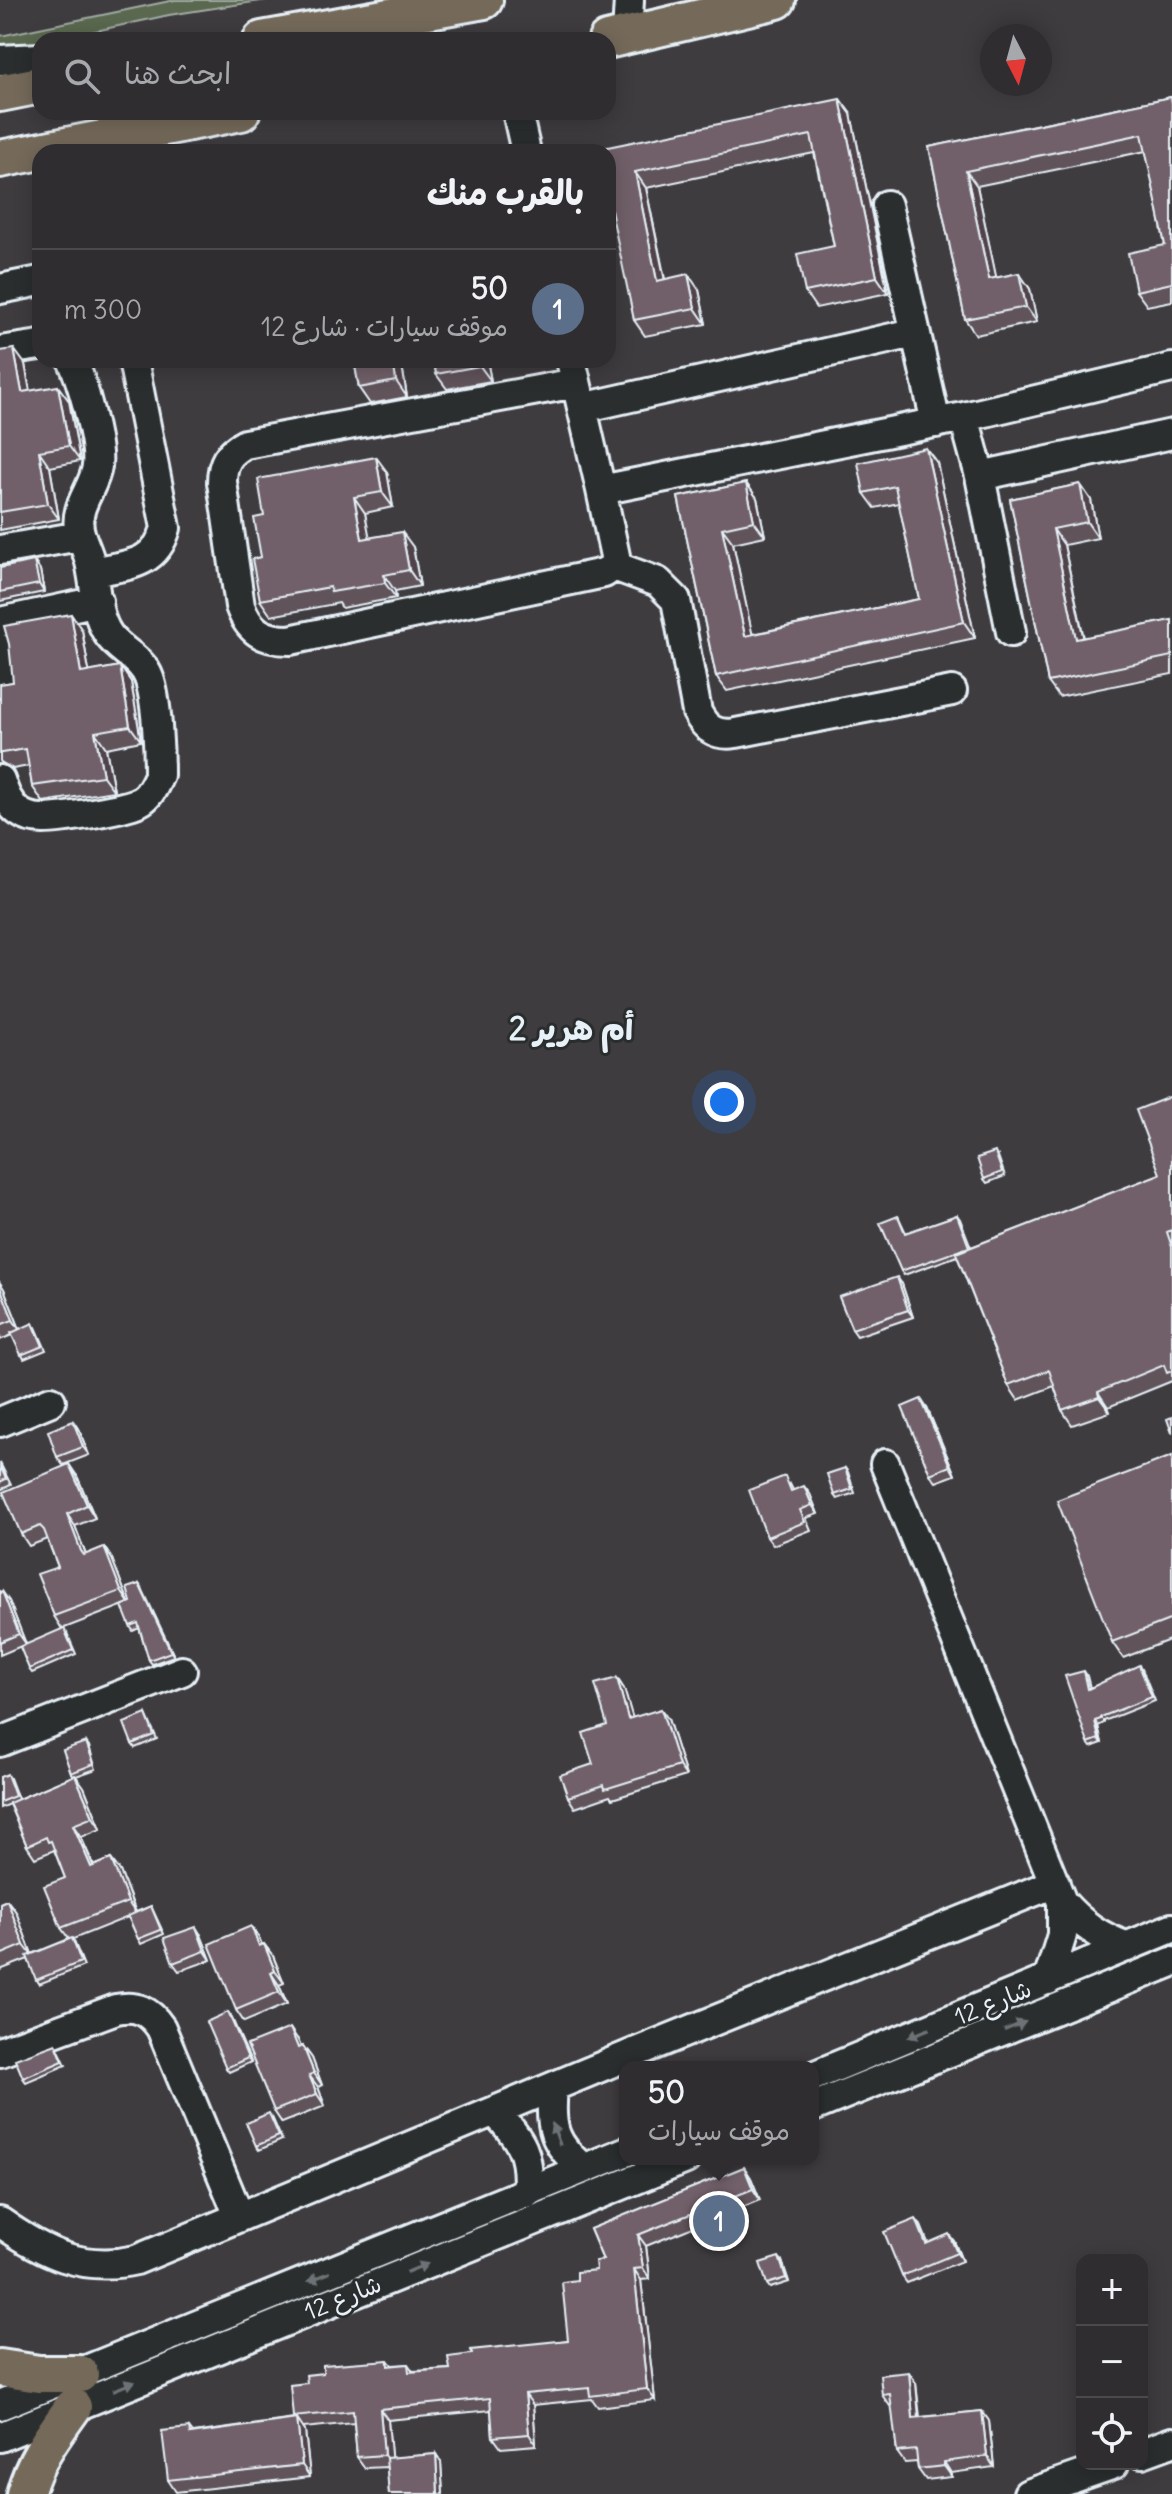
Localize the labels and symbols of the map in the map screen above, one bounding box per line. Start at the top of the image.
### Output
north arrow [980,24,1052,96]
district label: أم هرير 2 [509,1008,634,1053]
your location [704,1082,744,1122]
street label: شارع 12 [950,1973,1037,2034]
one-way arrow [1003,2019,1027,2032]
one-way arrow [907,2027,931,2040]
one-way arrow [549,2122,562,2146]
pin: 1 [693,2191,745,2251]
one-way arrow [405,2261,429,2274]
street label: شارع 12 [300,2268,387,2329]
one-way arrow [307,2271,331,2284]
one-way arrow [112,2380,136,2393]

